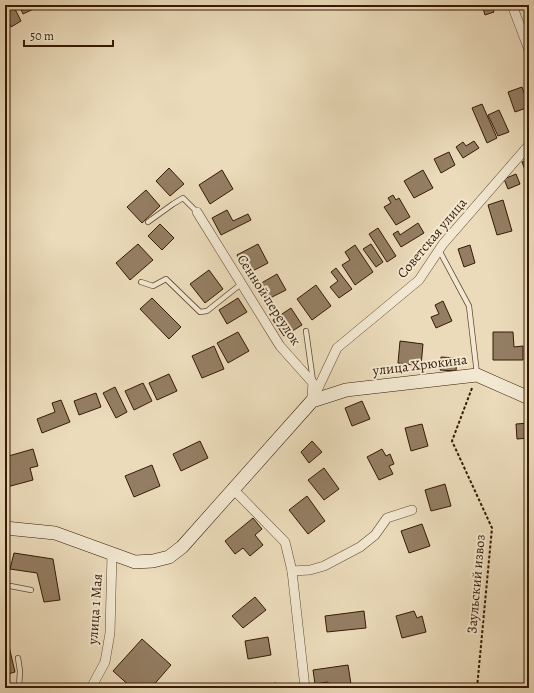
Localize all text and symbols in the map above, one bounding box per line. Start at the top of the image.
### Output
scale bar [24,22,113,48]
text: 50 m [30,28,54,44]
street label: Советская улица [393,193,472,282]
street label: Сенной переулок [232,251,306,349]
street label: улица Хрюкина [371,350,469,380]
street label: Заульский извоз [462,534,490,634]
street label: улица 1 Мая [83,573,107,646]

